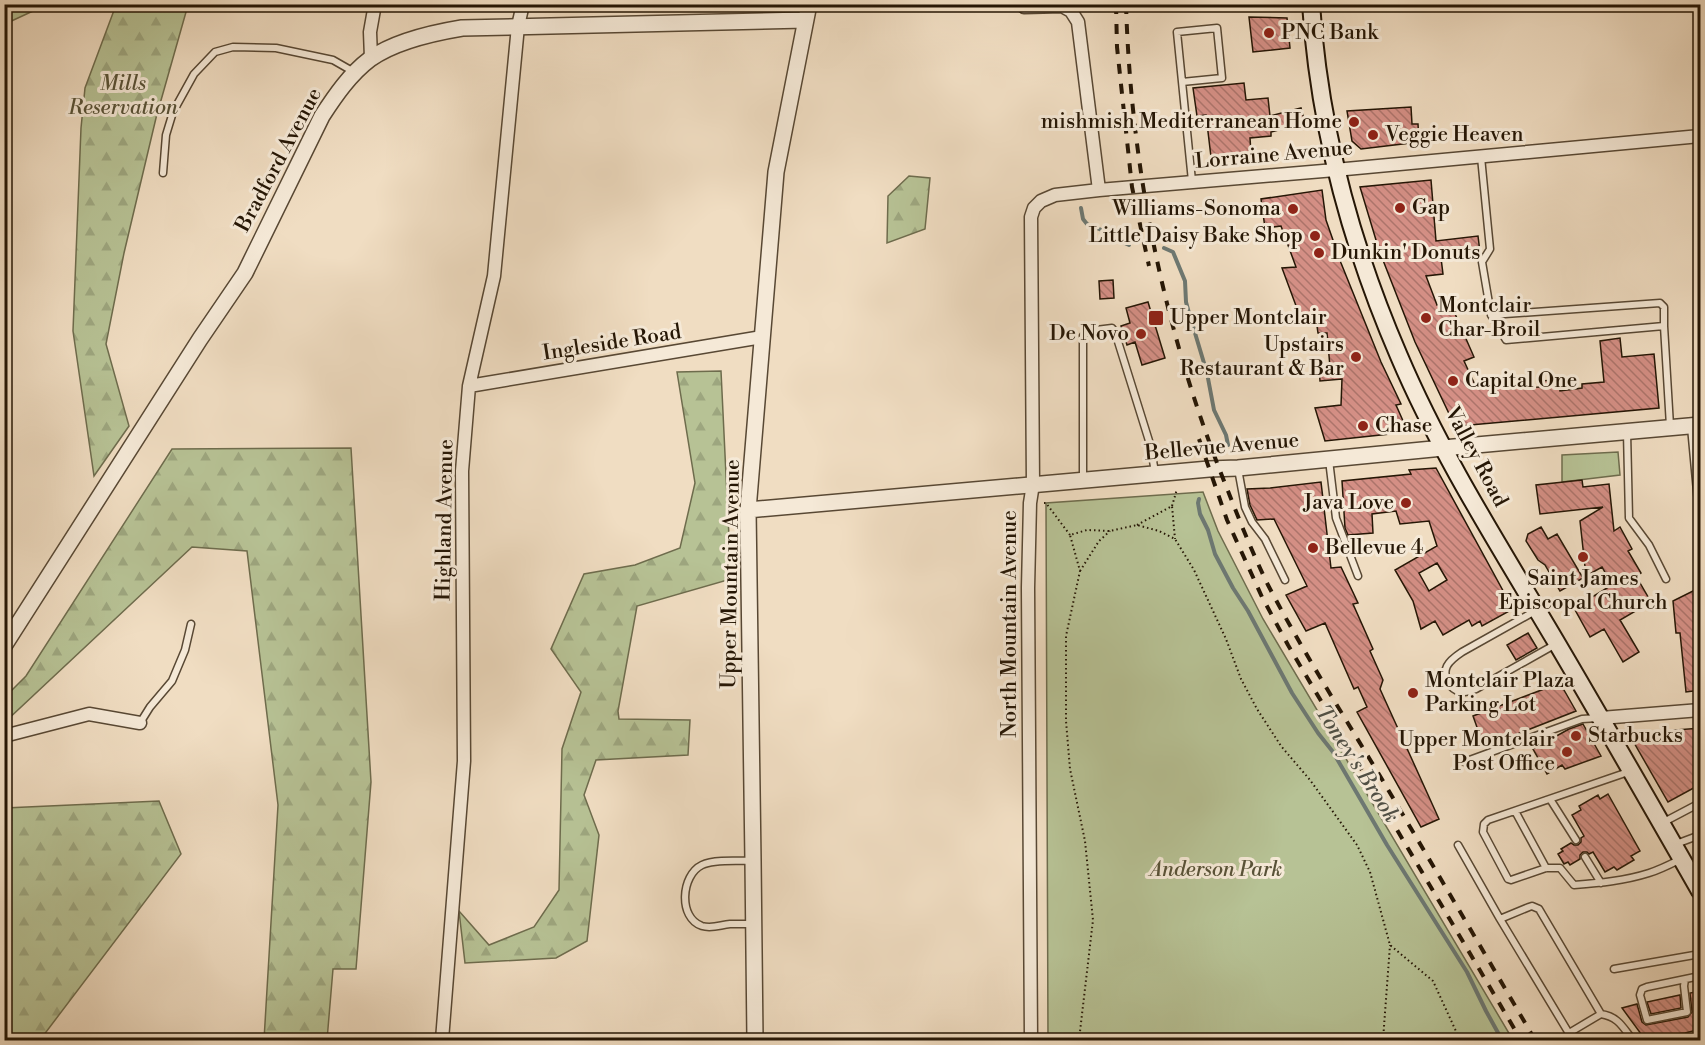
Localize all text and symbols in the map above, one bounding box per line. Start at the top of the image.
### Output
place label: PNC Bank [1281,20,1379,46]
marker: PNC Bank [1262,26,1276,40]
park label: Mills Reservation [67,71,178,121]
street label: Bradford Avenue [230,83,328,237]
place label: mishmish Mediterranean Home [1041,109,1342,135]
marker: mishmish Mediterranean Home [1347,115,1361,129]
place label: Veggie Heaven [1384,122,1524,148]
marker: Veggie Heaven [1366,128,1380,142]
street label: Lorraine Avenue [1194,135,1354,175]
place label: Gap [1412,195,1450,221]
place label: Williams-Sonoma [1111,196,1281,222]
marker: Gap [1393,201,1407,215]
marker: Williams-Sonoma [1286,202,1300,216]
place label: Little Daisy Bake Shop [1089,223,1303,249]
marker: Little Daisy Bake Shop [1308,229,1322,243]
place label: Dunkin' Donuts [1331,240,1480,266]
marker: Dunkin' Donuts [1312,246,1326,260]
place label: Montclair Char-Broil [1438,293,1540,343]
place label: Upper Montclair [1170,305,1327,331]
marker: Upper Montclair [1147,309,1165,327]
marker: Montclair Char-Broil [1419,311,1433,325]
street label: Ingleside Road [541,319,683,367]
place label: De Novo [1049,321,1129,347]
marker: De Novo [1134,327,1148,341]
place label: Upstairs Restaurant & Bar [1180,332,1344,382]
marker: Upstairs Restaurant & Bar [1349,350,1363,364]
place label: Capital One [1465,368,1577,394]
marker: Capital One [1446,374,1460,388]
street label: Valley Road [1438,401,1513,512]
place label: Chase [1375,413,1432,439]
marker: Chase [1356,419,1370,433]
street label: Bellevue Avenue [1143,427,1300,467]
street label: Highland Avenue [431,439,459,601]
street label: Upper Mountain Avenue [716,459,746,689]
place label: Java Love [1302,490,1394,516]
marker: Java Love [1399,496,1413,510]
street label: North Mountain Avenue [997,510,1023,738]
place label: Bellevue 4 [1324,535,1423,561]
marker: Bellevue 4 [1306,541,1320,555]
marker: Saint James Episcopal Church [1576,550,1590,564]
place label: Saint James Episcopal Church [1498,566,1668,616]
place label: Montclair Plaza Parking Lot [1425,668,1575,718]
marker: Montclair Plaza Parking Lot [1406,686,1420,700]
water label: Toney's Brook [1309,700,1405,828]
place label: Starbucks [1588,723,1683,749]
place label: Upper Montclair Post Office [1398,727,1555,777]
marker: Starbucks [1569,729,1583,743]
marker: Upper Montclair Post Office [1560,745,1574,759]
park label: Anderson Park [1148,857,1282,883]

